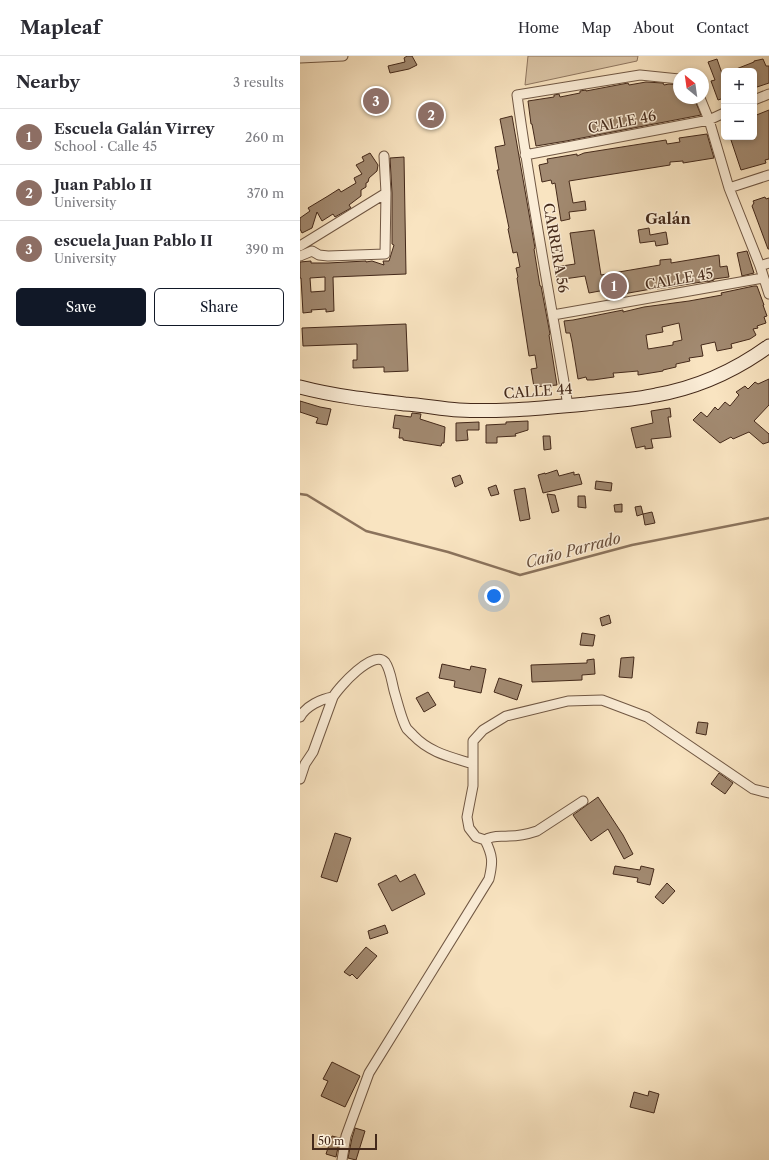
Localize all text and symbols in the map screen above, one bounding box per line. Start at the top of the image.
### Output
text: Mapleaf [20,16,101,39]
text: Home [518,19,559,37]
text: Map [581,19,611,37]
text: About [633,19,674,37]
text: Contact [696,19,749,37]
north arrow [673,68,709,104]
map controls [721,68,757,140]
button: + [721,68,757,104]
text: Nearby [16,72,80,92]
text: 3 results [233,74,284,90]
pin: 3 [363,86,389,116]
pin: 2 [418,100,444,130]
button: − [721,104,757,140]
street label: CALLE 46 [586,107,658,137]
text: Escuela Galán Virrey [54,119,215,138]
text: 1 [26,129,32,145]
text: 260 m [245,129,284,145]
text: School · Calle 45 [54,138,157,154]
text: Juan Pablo II [54,175,152,194]
text: 2 [25,185,33,201]
text: 370 m [247,185,284,201]
text: University [54,194,117,210]
street label: CARRERA 56 [539,202,573,294]
district label: Galán [645,209,692,228]
text: escuela Juan Pablo II [54,231,213,250]
text: 3 [25,241,33,257]
text: 390 m [245,241,284,257]
text: University [54,250,117,266]
street label: CALLE 45 [644,264,714,294]
pin: 1 [601,271,627,301]
button: Save [16,288,146,326]
button: Share [154,288,284,326]
street label: CALLE 44 [503,380,573,402]
water label: Caño Parrado [523,528,623,572]
your location [484,586,504,606]
scale bar [312,1132,377,1151]
text: 50 m [318,1134,344,1148]

